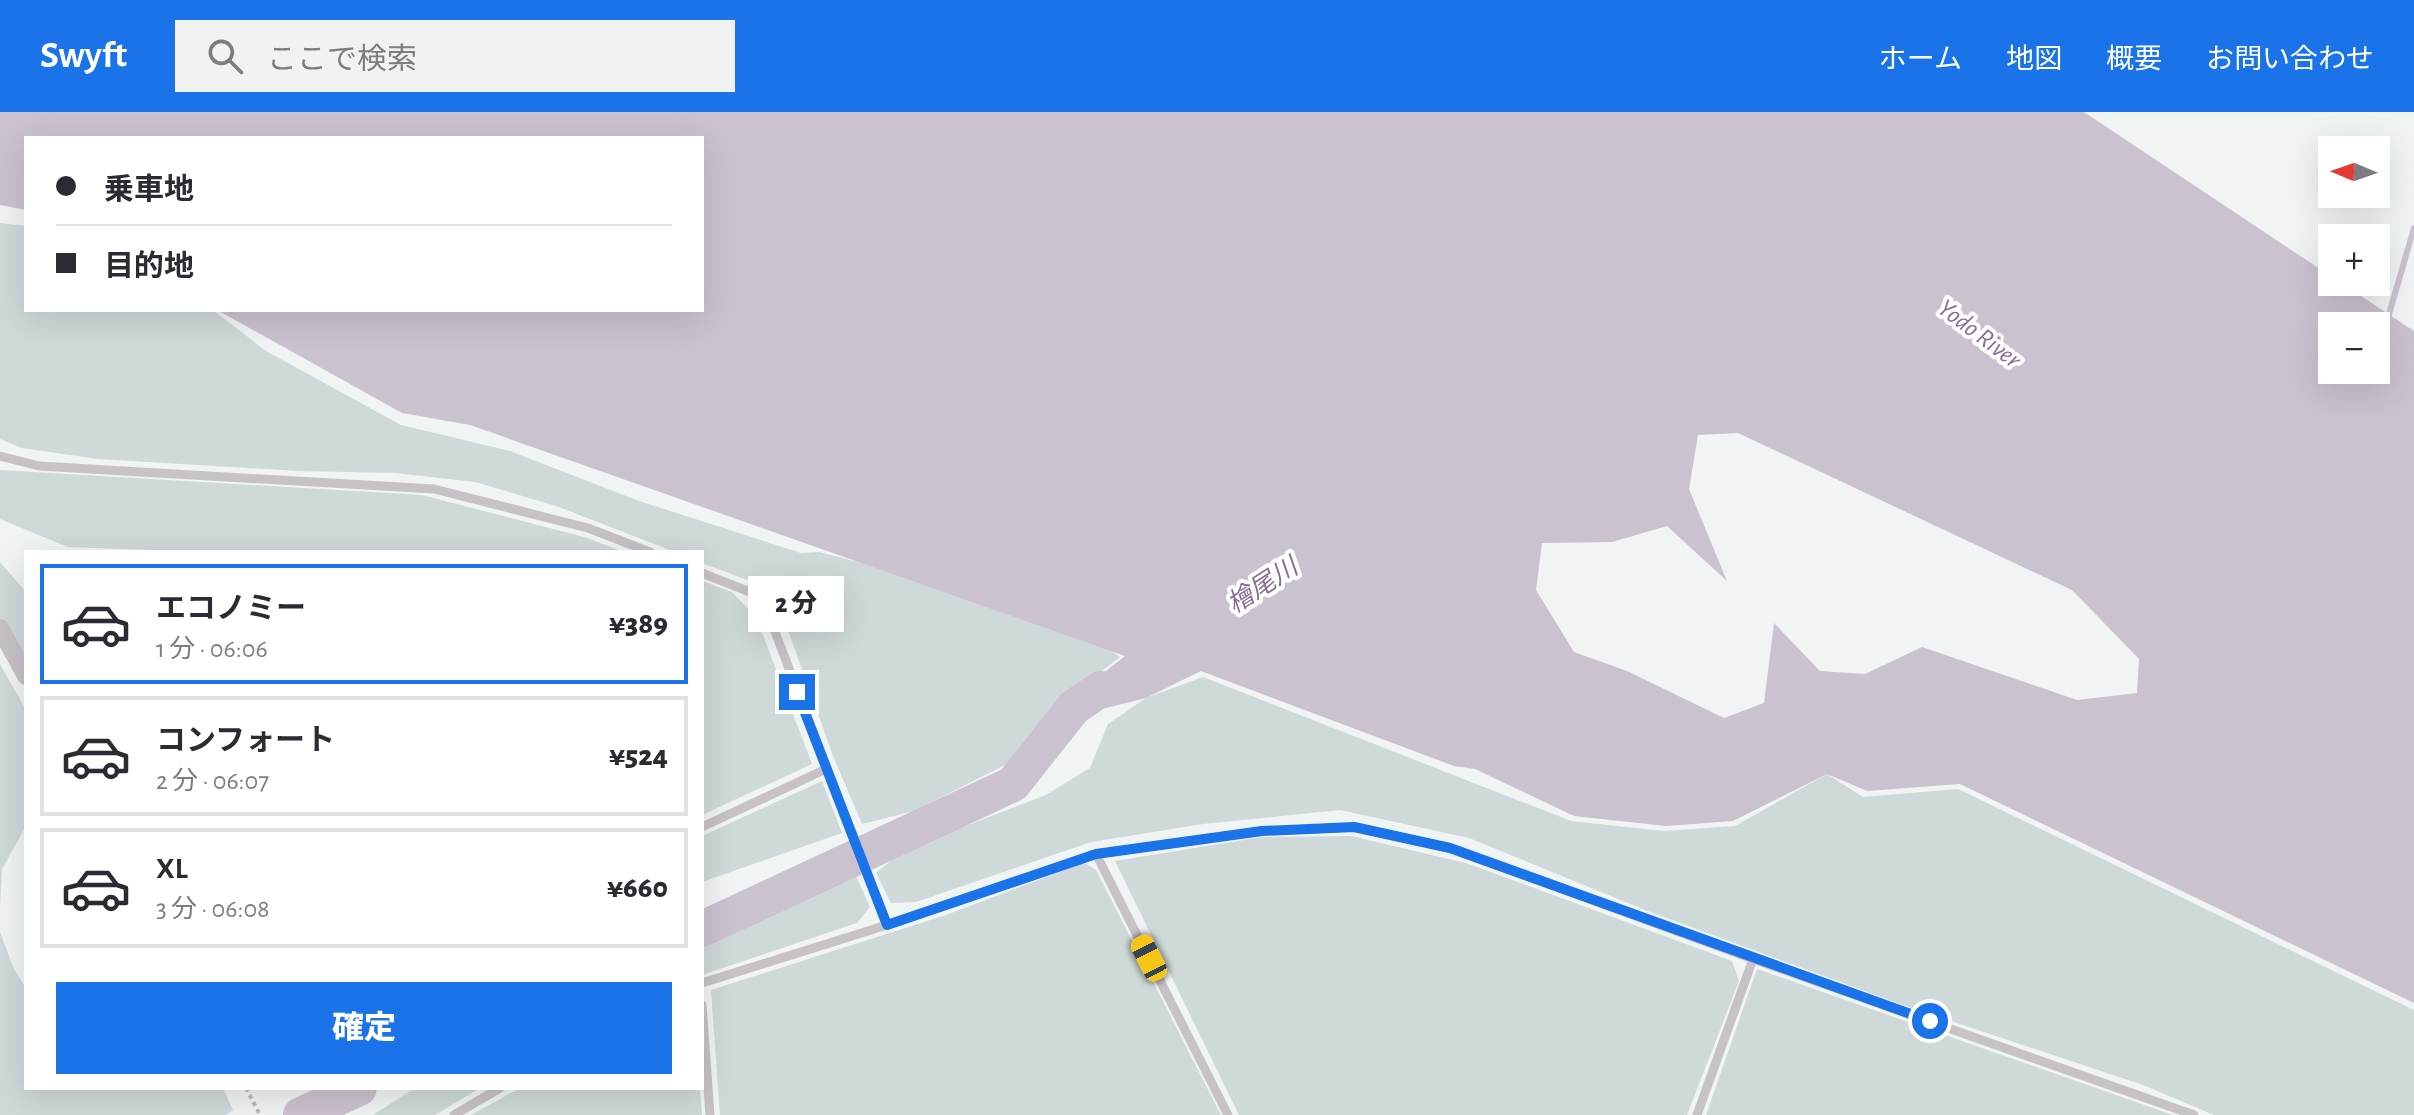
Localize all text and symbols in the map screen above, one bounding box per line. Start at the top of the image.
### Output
search box [175,20,735,92]
icon: search [203,34,247,78]
text: Swyft [40,37,127,75]
text: ここで検索 [267,45,417,75]
text: ホーム [1879,46,1962,74]
text: 地図 [2006,46,2062,74]
text: 概要 [2106,46,2162,74]
text: お問い合わせ [2206,46,2374,74]
north arrow [2318,136,2390,208]
map controls [2318,136,2390,384]
text: 乗車地 [104,175,194,205]
button: + [2318,224,2390,296]
text: 目的地 [104,252,194,282]
water label: Yodo River [1933,295,2027,374]
button: − [2318,312,2390,384]
water label: 檜尾川 [1222,551,1305,618]
callout: 2 分 [749,576,845,632]
icon: car [60,588,132,660]
text: 2 分 [775,591,817,617]
text: エコノミー [156,594,306,624]
text: ¥389 [609,609,668,639]
text: 1 分 · 06:06 [156,636,268,662]
route end [779,674,815,710]
icon: car [60,720,132,792]
text: コンフォート [156,726,335,756]
text: ¥524 [609,741,668,771]
text: 2 分 · 06:07 [156,768,269,794]
icon: car [60,852,132,924]
text: XL [156,854,188,884]
text: ¥660 [607,873,668,903]
text: 3 分 · 06:08 [156,896,270,922]
car [1127,931,1171,985]
button: 確定 [56,982,672,1074]
route start [1912,1003,1948,1039]

